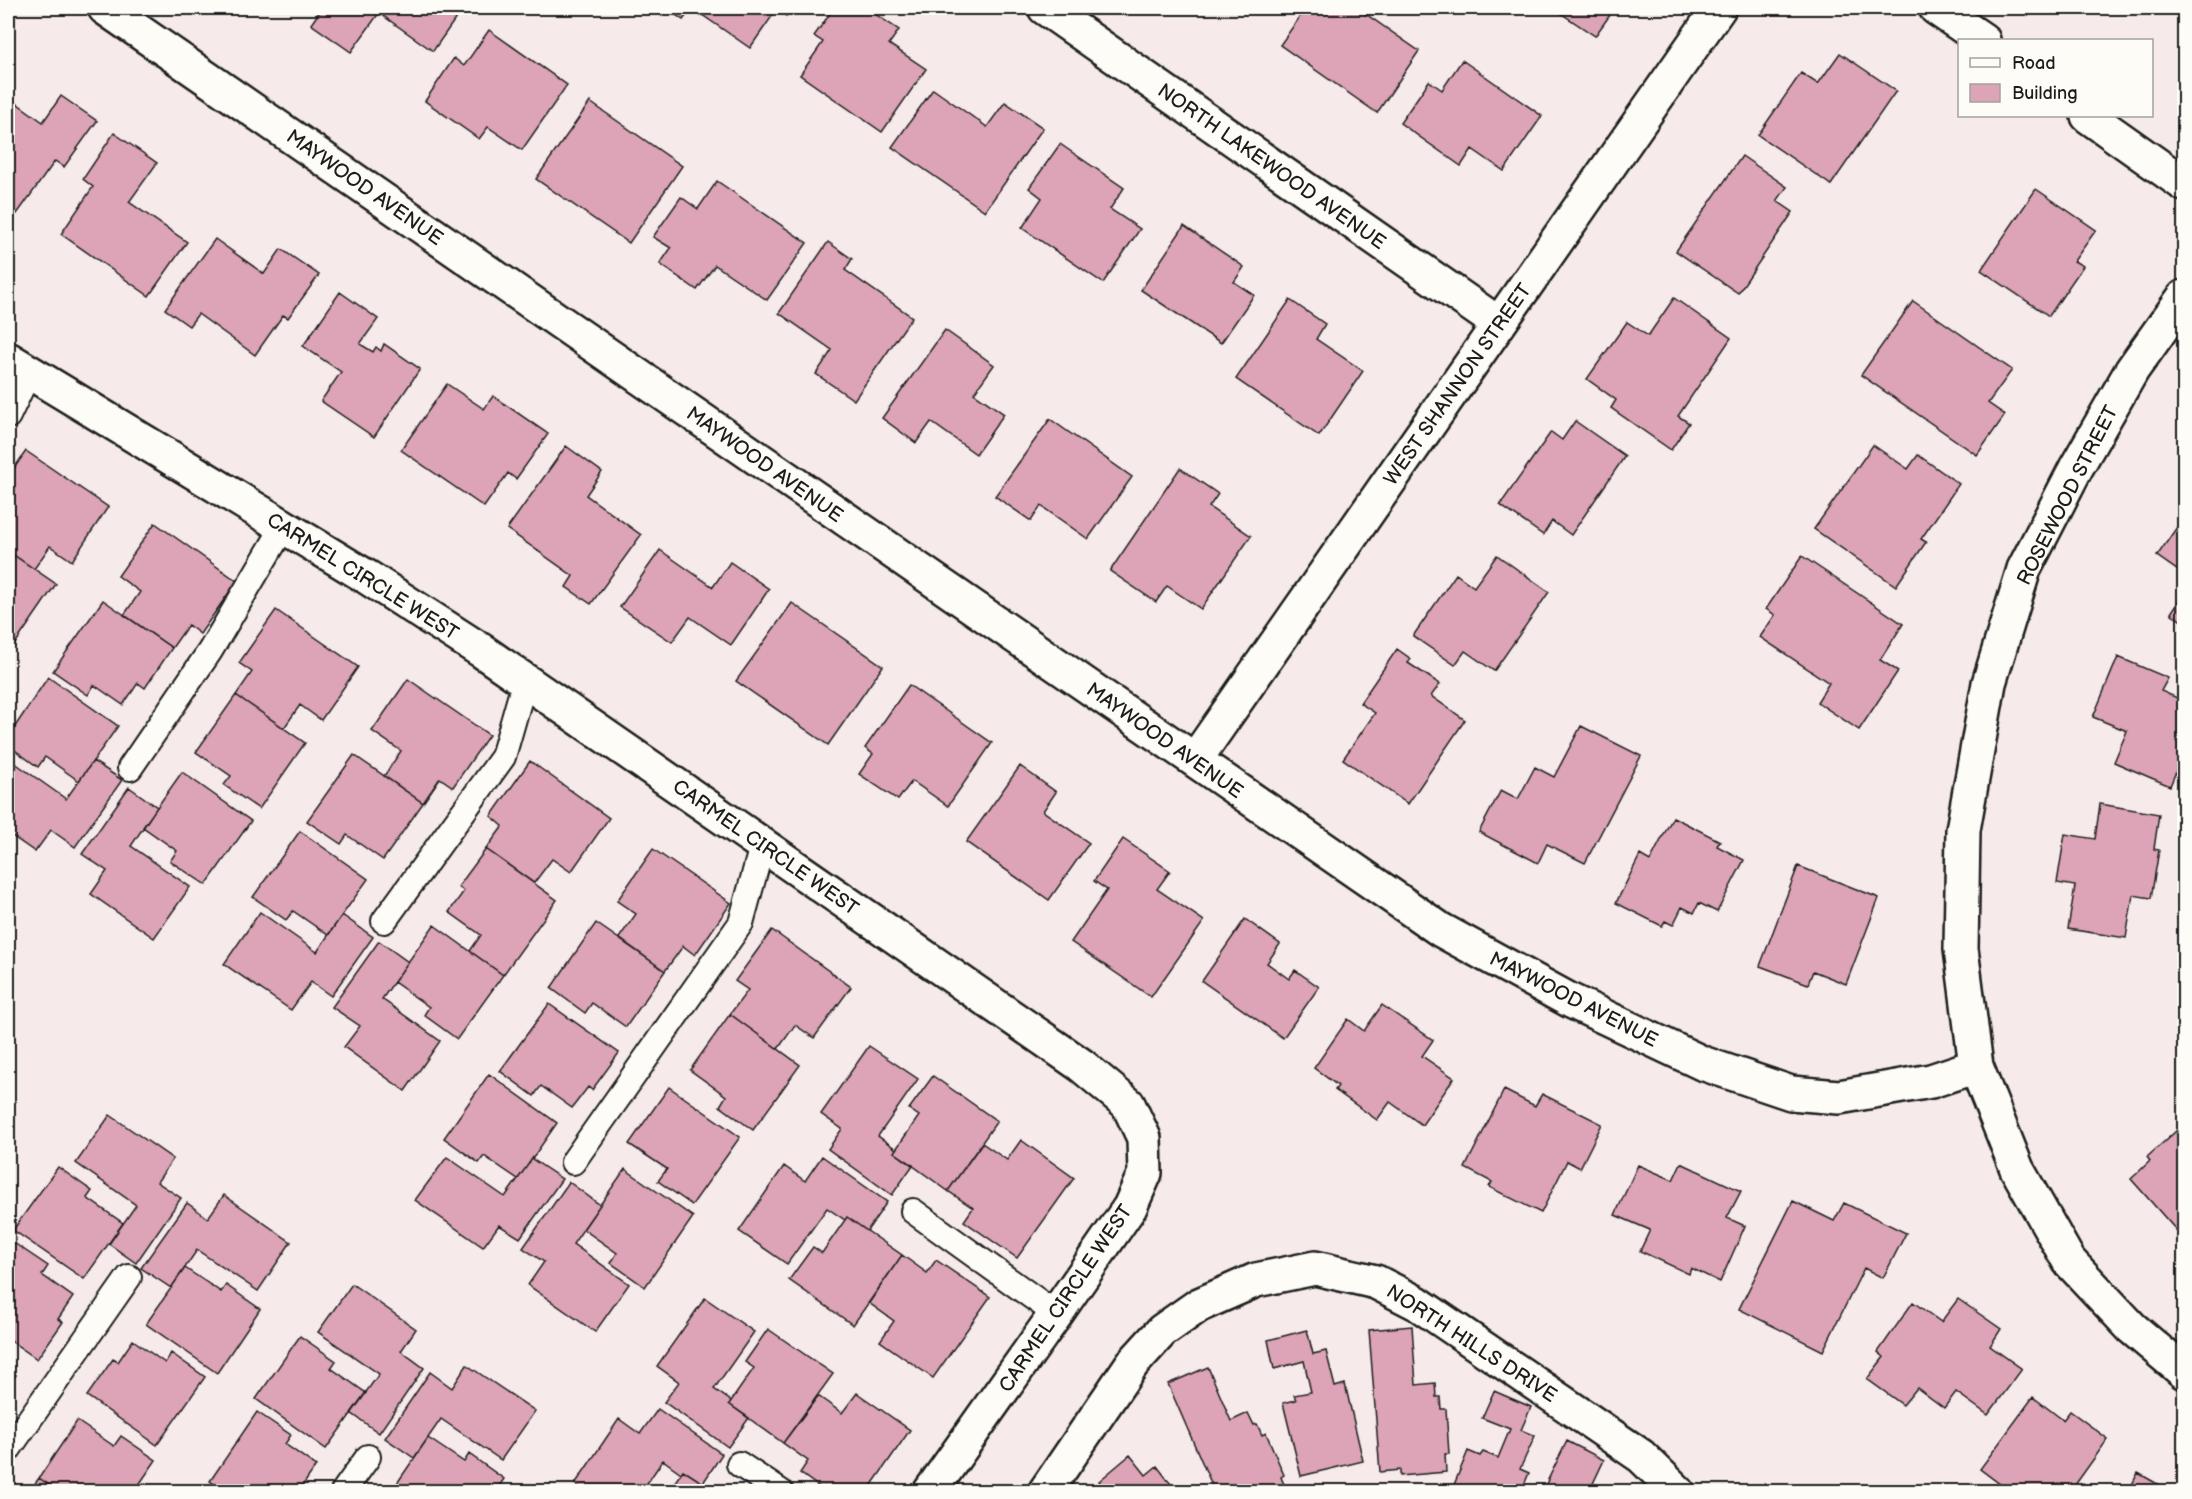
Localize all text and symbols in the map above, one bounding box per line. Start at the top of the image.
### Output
legend [1958,39,2153,117]
text: Road [2012,53,2056,74]
street label: NORTH LAKEWOOD AVENUE [1153,79,1390,255]
text: Building [2012,83,2078,104]
street label: MAYWOOD AVENUE [281,125,447,251]
street label: WEST SHANNON STREET [1379,279,1537,490]
street label: MAYWOOD AVENUE [681,402,847,528]
street label: ROSEWOOD STREET [2012,402,2124,589]
street label: CARMEL CIRCLE WEST [262,508,463,646]
street label: MAYWOOD AVENUE [1081,678,1247,804]
street label: CARMEL CIRCLE WEST [668,775,863,921]
street label: MAYWOOD AVENUE [1485,947,1662,1053]
street label: CARMEL CIRCLE WEST [994,1200,1138,1397]
street label: NORTH HILLS DRIVE [1382,1280,1561,1408]

